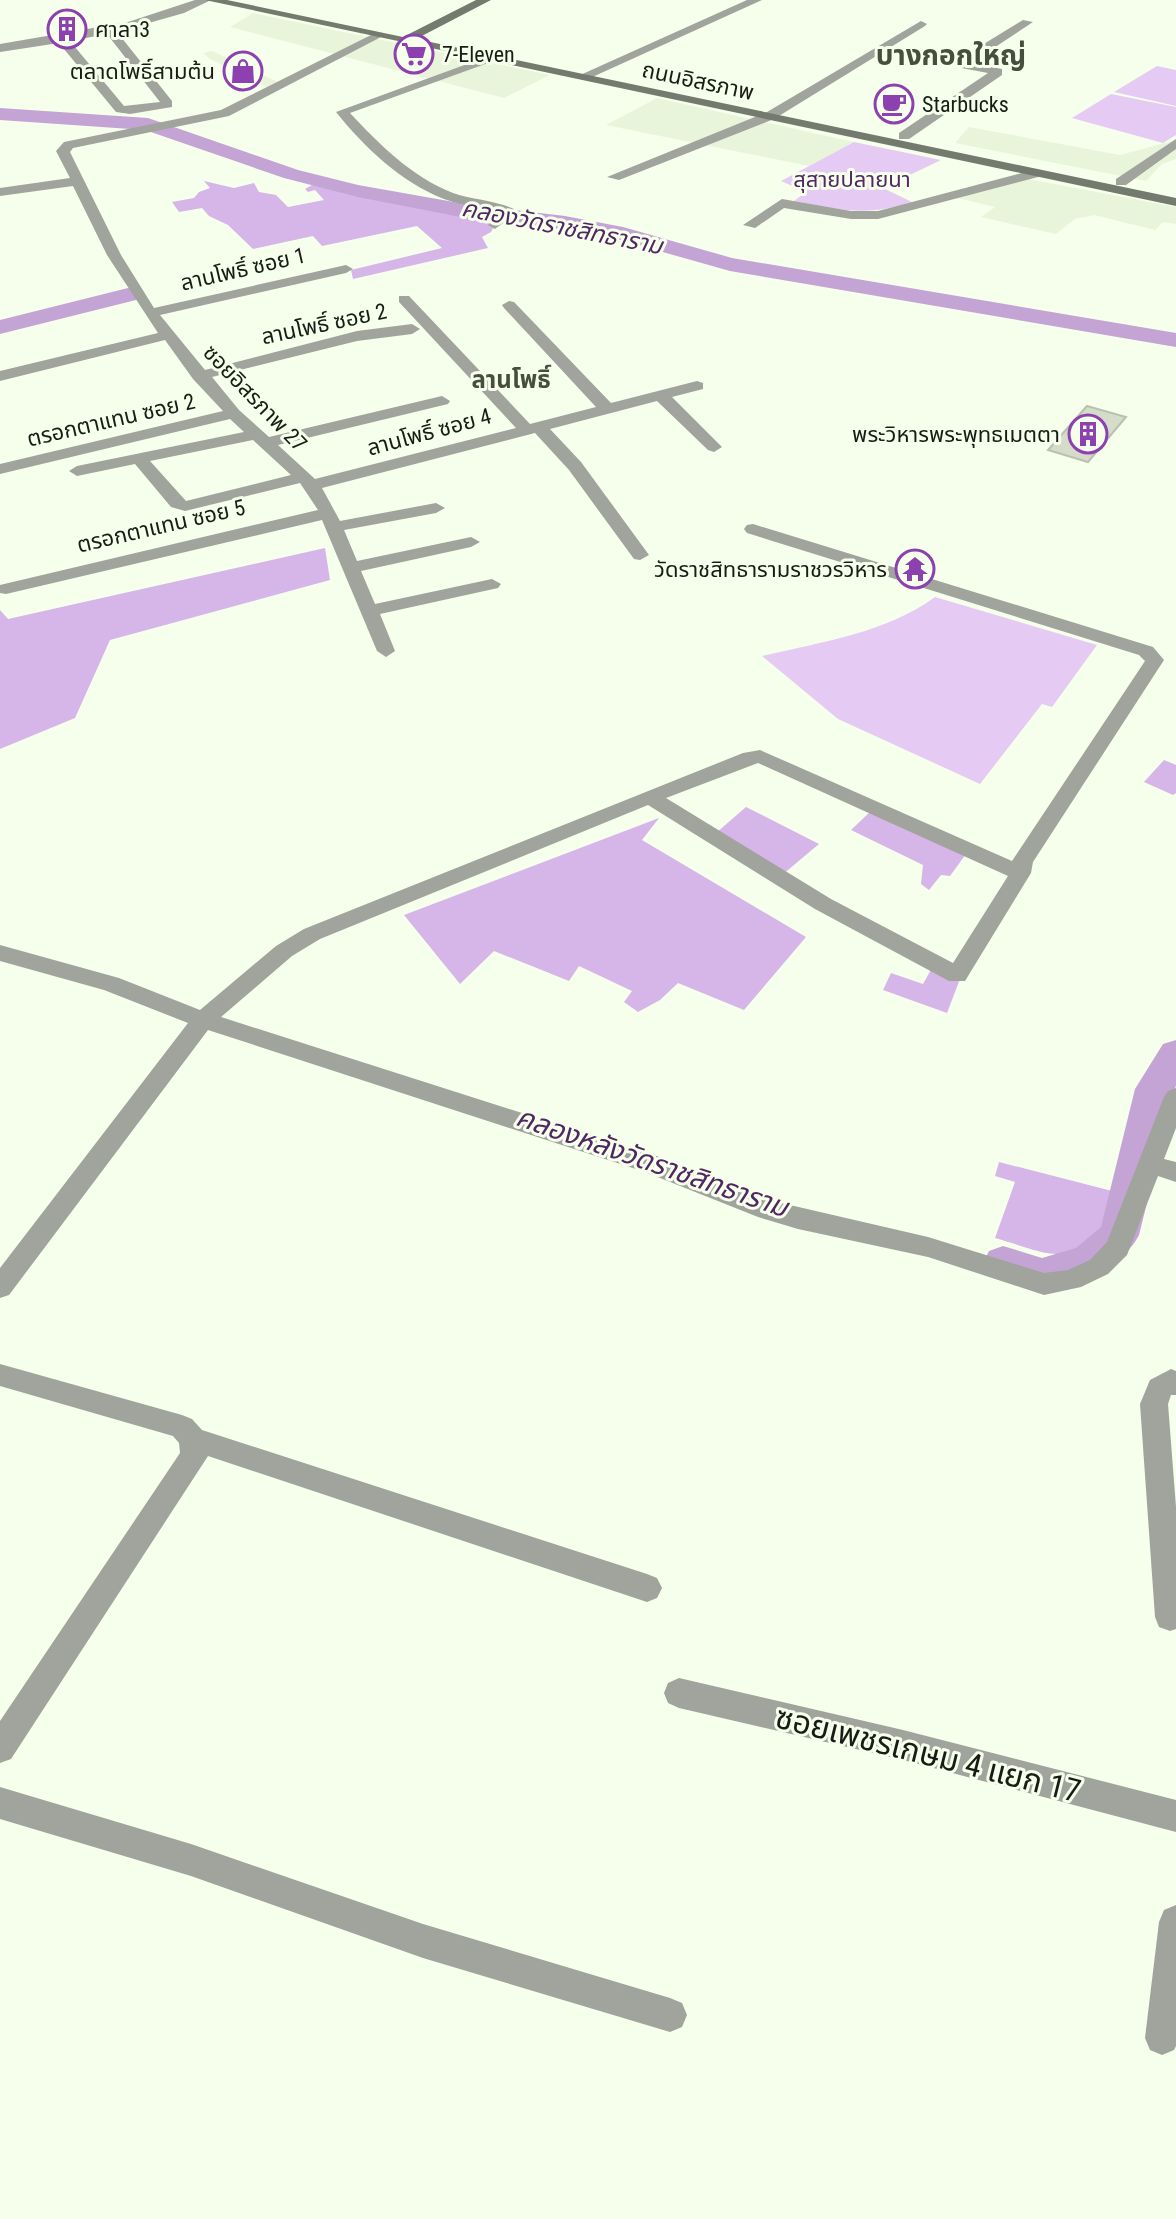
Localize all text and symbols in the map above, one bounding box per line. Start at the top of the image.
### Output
building icon: ศาลา3 [46,8,88,50]
place label: ศาลา3 [95,17,150,42]
supermarket icon: 7-Eleven [393,33,435,75]
district label: บางกอกใหญ่ [876,39,1026,72]
place label: 7-Eleven [442,42,515,67]
shop icon: ตลาดโพธิ์สามต้น [222,50,264,92]
street label: ถนนอิสรภาพ [640,57,756,105]
place label: ตลาดโพธิ์สามต้น [70,58,215,84]
cafe icon: Starbucks [873,83,915,125]
place label: Starbucks [922,92,1009,117]
park label: สุสายปลายนา [793,167,911,193]
water label: คลองวัดราชสิทธาราม [459,194,667,261]
street label: ลานโพธิ์ ซอย 1 [178,242,308,296]
street label: ลานโพธิ์ ซอย 2 [259,298,389,349]
street label: ซอยอิสรภาพ 27 [198,340,312,456]
district label: ลานโพธิ์ [471,364,552,394]
street label: ตรอกตาแทน ซอย 2 [25,389,197,451]
street label: ลานโพธิ์ ซอย 4 [364,403,494,461]
building icon: พระวิหารพระพุทธเมตตา [1067,413,1109,455]
place label: พระวิหารพระพุทธเมตตา [852,422,1060,448]
street label: ตรอกตาแทน ซอย 5 [75,495,247,557]
temple icon: วัดราชสิทธารามราชวรวิหาร [894,548,936,590]
place label: วัดราชสิทธารามราชวรวิหาร [654,557,887,582]
water label: คลองหลังวัดราชสิทธาราม [512,1100,794,1225]
street label: ซอยเพชรเกษม 4 แยก 17 [772,1698,1084,1810]

